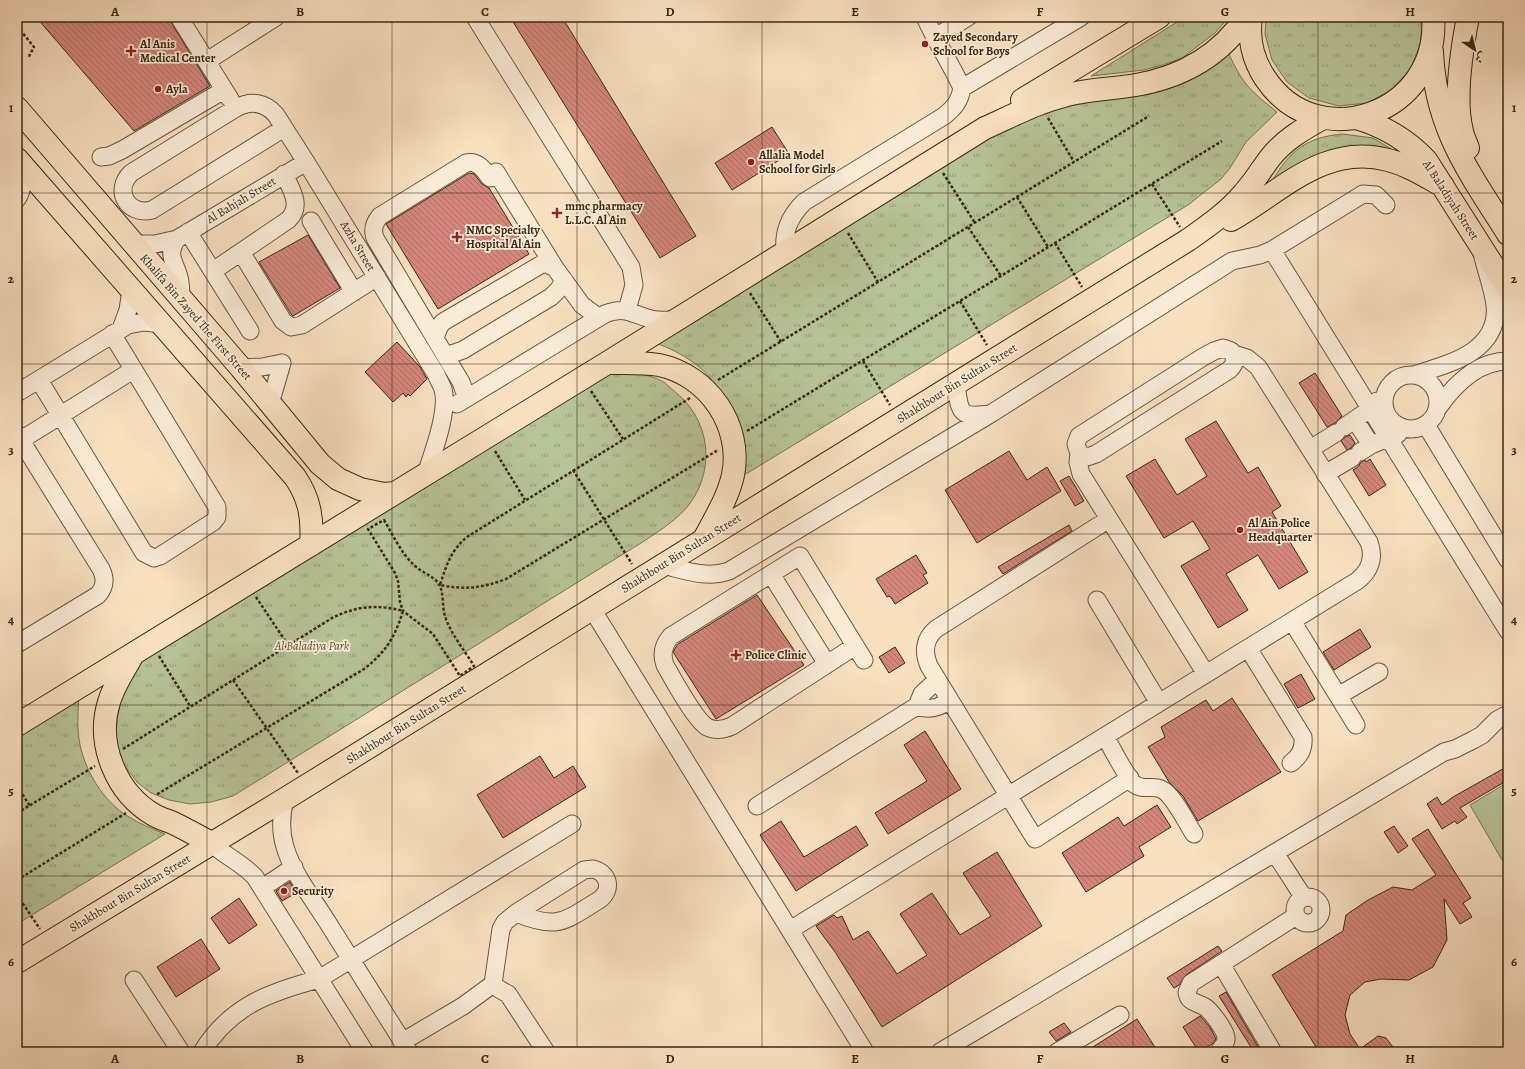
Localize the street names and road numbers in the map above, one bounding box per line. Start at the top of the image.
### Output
street label: Al Baladiyah Street [1419,156,1483,243]
street label: Al Bahjah Street [203,173,279,227]
street label: Azha Street [336,217,379,274]
street label: Khalifa Bin Zayed The First Street [137,250,255,384]
street label: Shakhbout Bin Sultan Street [894,339,1020,427]
street label: Shakhbout Bin Sultan Street [618,509,744,597]
street label: Shakhbout Bin Sultan Street [343,680,469,768]
street label: Shakhbout Bin Sultan Street [66,850,194,936]

